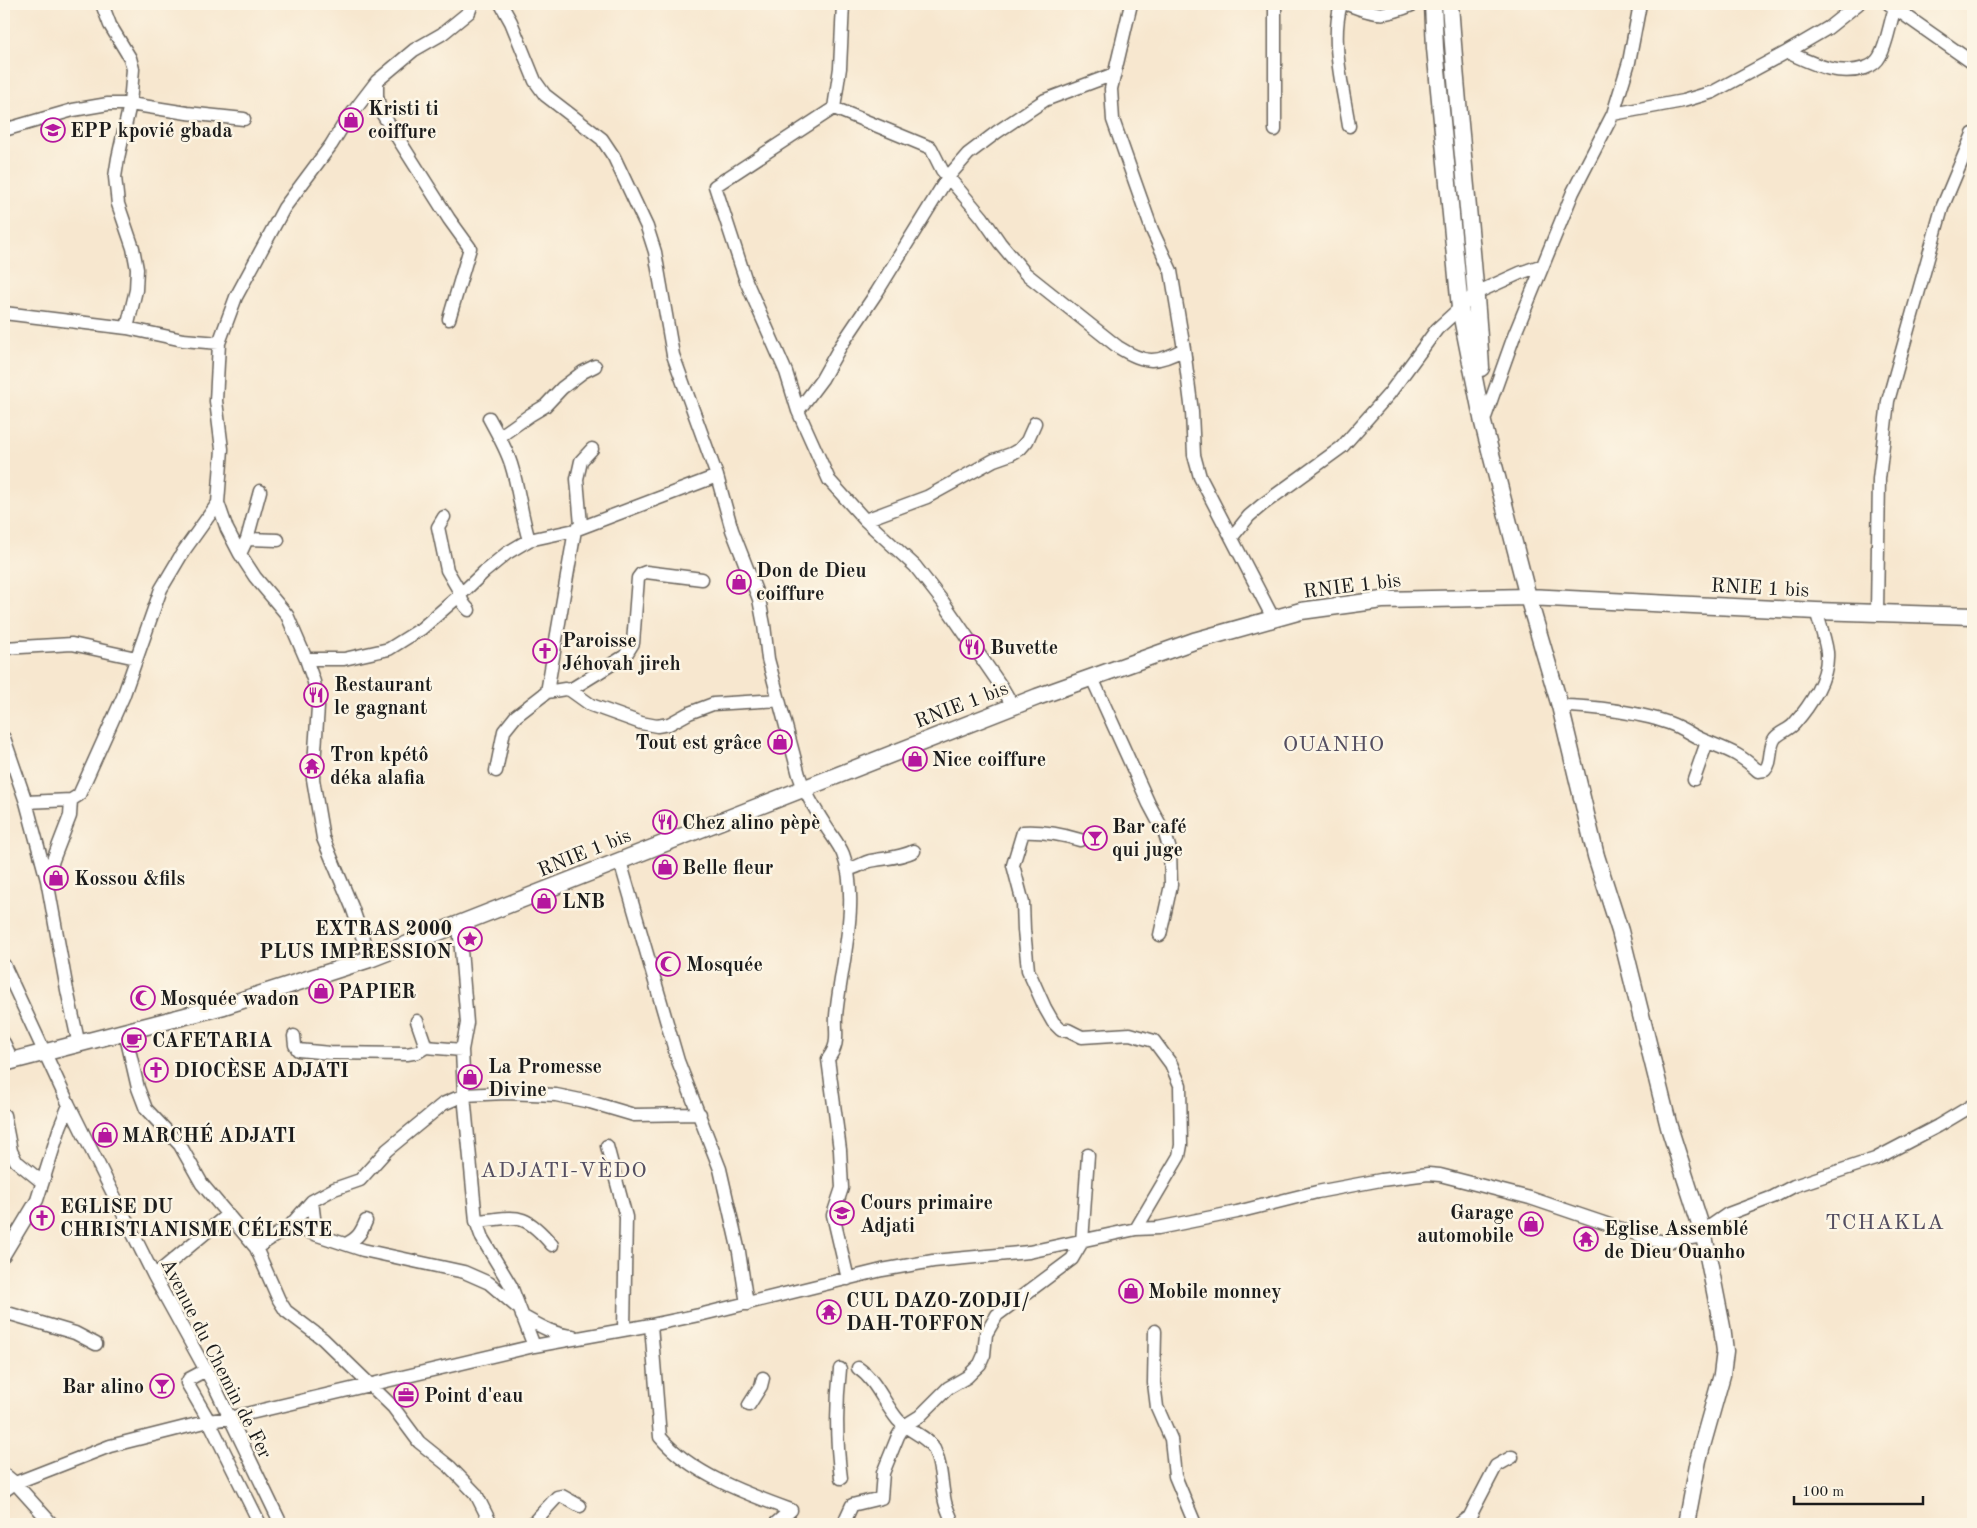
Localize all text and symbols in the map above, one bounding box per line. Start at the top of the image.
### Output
place label: Kristi ti coiffure [368,100,439,143]
shop icon: Kristi ti coiffure [338,107,364,133]
school or university icon: EPP kpovié gbada [40,117,66,143]
place label: EPP kpovié gbada [70,122,233,142]
place label: Don de Dieu coiffure [756,562,866,605]
shop icon: Don de Dieu coiffure [726,569,752,595]
street label: RNIE 1 bis [1302,571,1402,603]
street label: RNIE 1 bis [1710,576,1810,602]
place label: Paroisse Jéhovah jireh [562,632,681,675]
restaurant icon: Buvette [959,634,985,660]
church icon: Paroisse Jéhovah jireh [532,638,558,664]
place label: Buvette [990,639,1058,659]
place label: Restaurant le gagnant [334,676,432,719]
street label: RNIE 1 bis [912,679,1011,733]
restaurant icon: Restaurant le gagnant [303,682,329,708]
shop icon: Tout est grâce [767,729,793,755]
place label: Tout est grâce [635,734,762,754]
district label: OUANHO [1283,734,1385,756]
place label: Tron kpétô déka alafia [330,746,429,789]
shop icon: Nice coiffure [902,746,928,772]
place label: Nice coiffure [932,751,1046,771]
temple icon: Tron kpétô déka alafia [299,753,325,779]
restaurant icon: Chez alino pèpè [652,809,678,835]
place label: Chez alino pèpè [682,814,820,834]
place label: Bar café qui juge [1112,818,1187,861]
bar icon: Bar café qui juge [1082,825,1108,851]
street label: RNIE 1 bis [535,826,634,882]
shop icon: Belle fleur [652,854,678,880]
place label: Belle fleur [682,859,774,879]
shop icon: Kossou &fils [43,865,69,891]
place label: Kossou &fils [74,870,185,890]
shop icon: LNB [531,888,557,914]
place label: LNB [562,893,605,913]
place label: EXTRAS 2000 PLUS IMPRESSION [259,920,453,963]
place icon: EXTRAS 2000 PLUS IMPRESSION [457,926,483,952]
mosque icon: Mosquée [655,951,681,977]
place label: Mosquée [686,956,763,976]
shop icon: PAPIER [308,978,334,1004]
place label: PAPIER [338,983,416,1003]
mosque icon: Mosquée wadon [130,985,156,1011]
place label: Mosquée wadon [160,990,299,1010]
cafe icon: CAFETARIA [121,1027,147,1053]
place label: CAFETARIA [152,1032,272,1052]
church icon: DIOCÈSE ADJATI [143,1057,169,1083]
place label: DIOCÈSE ADJATI [174,1057,349,1082]
place label: La Promesse Divine [488,1058,602,1101]
shop icon: La Promesse Divine [457,1064,483,1090]
shop icon: MARCHÉ ADJATI [92,1122,118,1148]
place label: MARCHÉ ADJATI [122,1122,296,1147]
district label: ADJATI-VÈDO [480,1157,648,1182]
place label: Cours primaire Adjati [860,1194,993,1237]
place label: EGLISE DU CHRISTIANISME CÉLESTE [60,1198,332,1241]
school or university icon: Cours primaire Adjati [829,1200,855,1226]
place label: Garage automobile [1417,1204,1514,1247]
church icon: EGLISE DU CHRISTIANISME CÉLESTE [29,1205,55,1231]
shop icon: Garage automobile [1518,1211,1544,1237]
district label: TCHAKLA [1825,1212,1945,1234]
place label: Eglise Assemblé de Dieu Ouanho [1604,1220,1748,1263]
temple icon: Eglise Assemblé de Dieu Ouanho [1573,1226,1599,1252]
street label: Avenue du Chemin de Fer [156,1256,274,1462]
shop icon: Mobile monney [1118,1278,1144,1304]
place label: Mobile monney [1148,1283,1282,1303]
place label: CUL DAZO-ZODJI/ DAH-TOFFON [846,1292,1030,1335]
temple icon: CUL DAZO-ZODJI/ DAH-TOFFON [816,1299,842,1325]
bar icon: Bar alino [149,1373,175,1399]
place label: Bar alino [62,1378,144,1398]
office icon: Point d'eau [393,1382,419,1408]
place label: Point d'eau [424,1387,523,1407]
scale bar [1794,1473,1923,1505]
text: 100 m [1802,1485,1844,1500]

